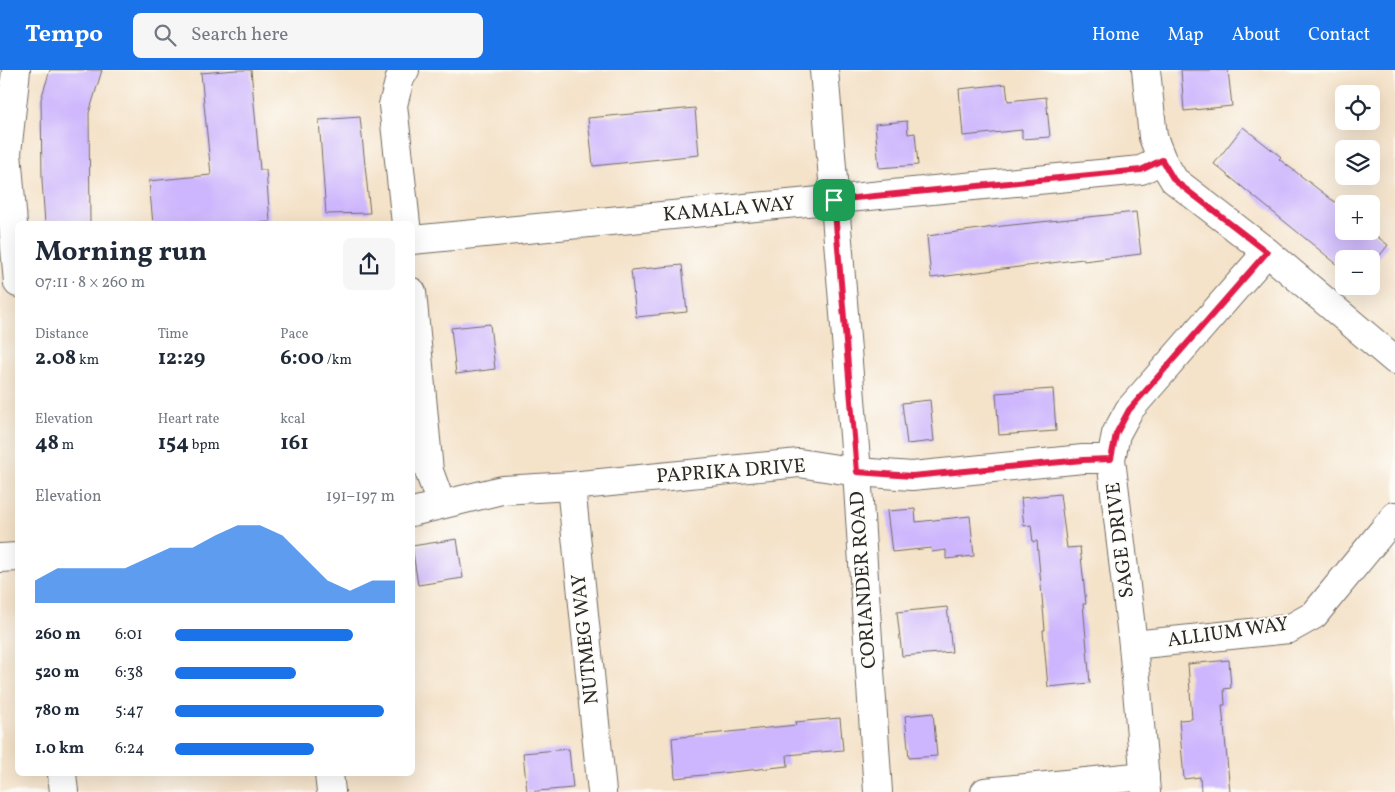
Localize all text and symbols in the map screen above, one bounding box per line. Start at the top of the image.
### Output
search box [133,13,483,58]
text: Tempo [25,18,103,52]
icon: search [151,21,179,49]
text: Search here [191,22,288,48]
text: Home [1092,23,1140,48]
text: Map [1168,23,1204,48]
text: About [1232,23,1280,48]
text: Contact [1308,23,1370,48]
map controls [1335,85,1380,295]
button: locate [1335,85,1380,130]
button: layers [1335,140,1380,185]
pin [813,179,855,221]
icon: arrive [820,186,848,214]
street label: KAMALA WAY [662,190,796,230]
button: + [1335,195,1380,240]
text: Morning run [35,233,207,272]
button: share [343,238,395,290]
button: − [1335,250,1380,295]
text: 07:11 · 8 × 260 m [35,272,145,294]
text: Distance [35,325,89,344]
text: Time [158,325,188,344]
text: Pace [280,325,308,344]
text: 2.08 [35,344,76,373]
text: 12:29 [158,344,205,373]
text: 6:00 [280,344,324,373]
text: km [76,351,99,370]
text: /km [324,351,352,370]
text: Elevation [35,410,93,429]
text: Heart rate [158,410,219,429]
text: kcal [280,410,305,429]
text: 48 [35,429,59,458]
text: 154 [158,429,189,458]
text: 161 [280,429,309,458]
text: m [59,436,74,455]
text: bpm [189,436,220,455]
street label: PAPRIKA DRIVE [655,453,807,491]
street label: SAGE DRIVE [1100,480,1142,600]
text: Elevation [35,486,102,508]
text: 191–197 m [326,486,395,508]
street label: CORIANDER ROAD [844,490,884,670]
street label: NUTMEG WAY [565,572,607,706]
street label: ALLIUM WAY [1166,611,1291,655]
text: 260 m [35,624,81,646]
text: 6:01 [115,624,143,646]
text: 520 m [35,662,79,684]
text: 6:38 [115,662,143,684]
text: 780 m [35,700,80,722]
text: 5:47 [115,700,144,722]
text: 1.0 km [35,738,84,760]
text: 6:24 [115,738,145,760]

